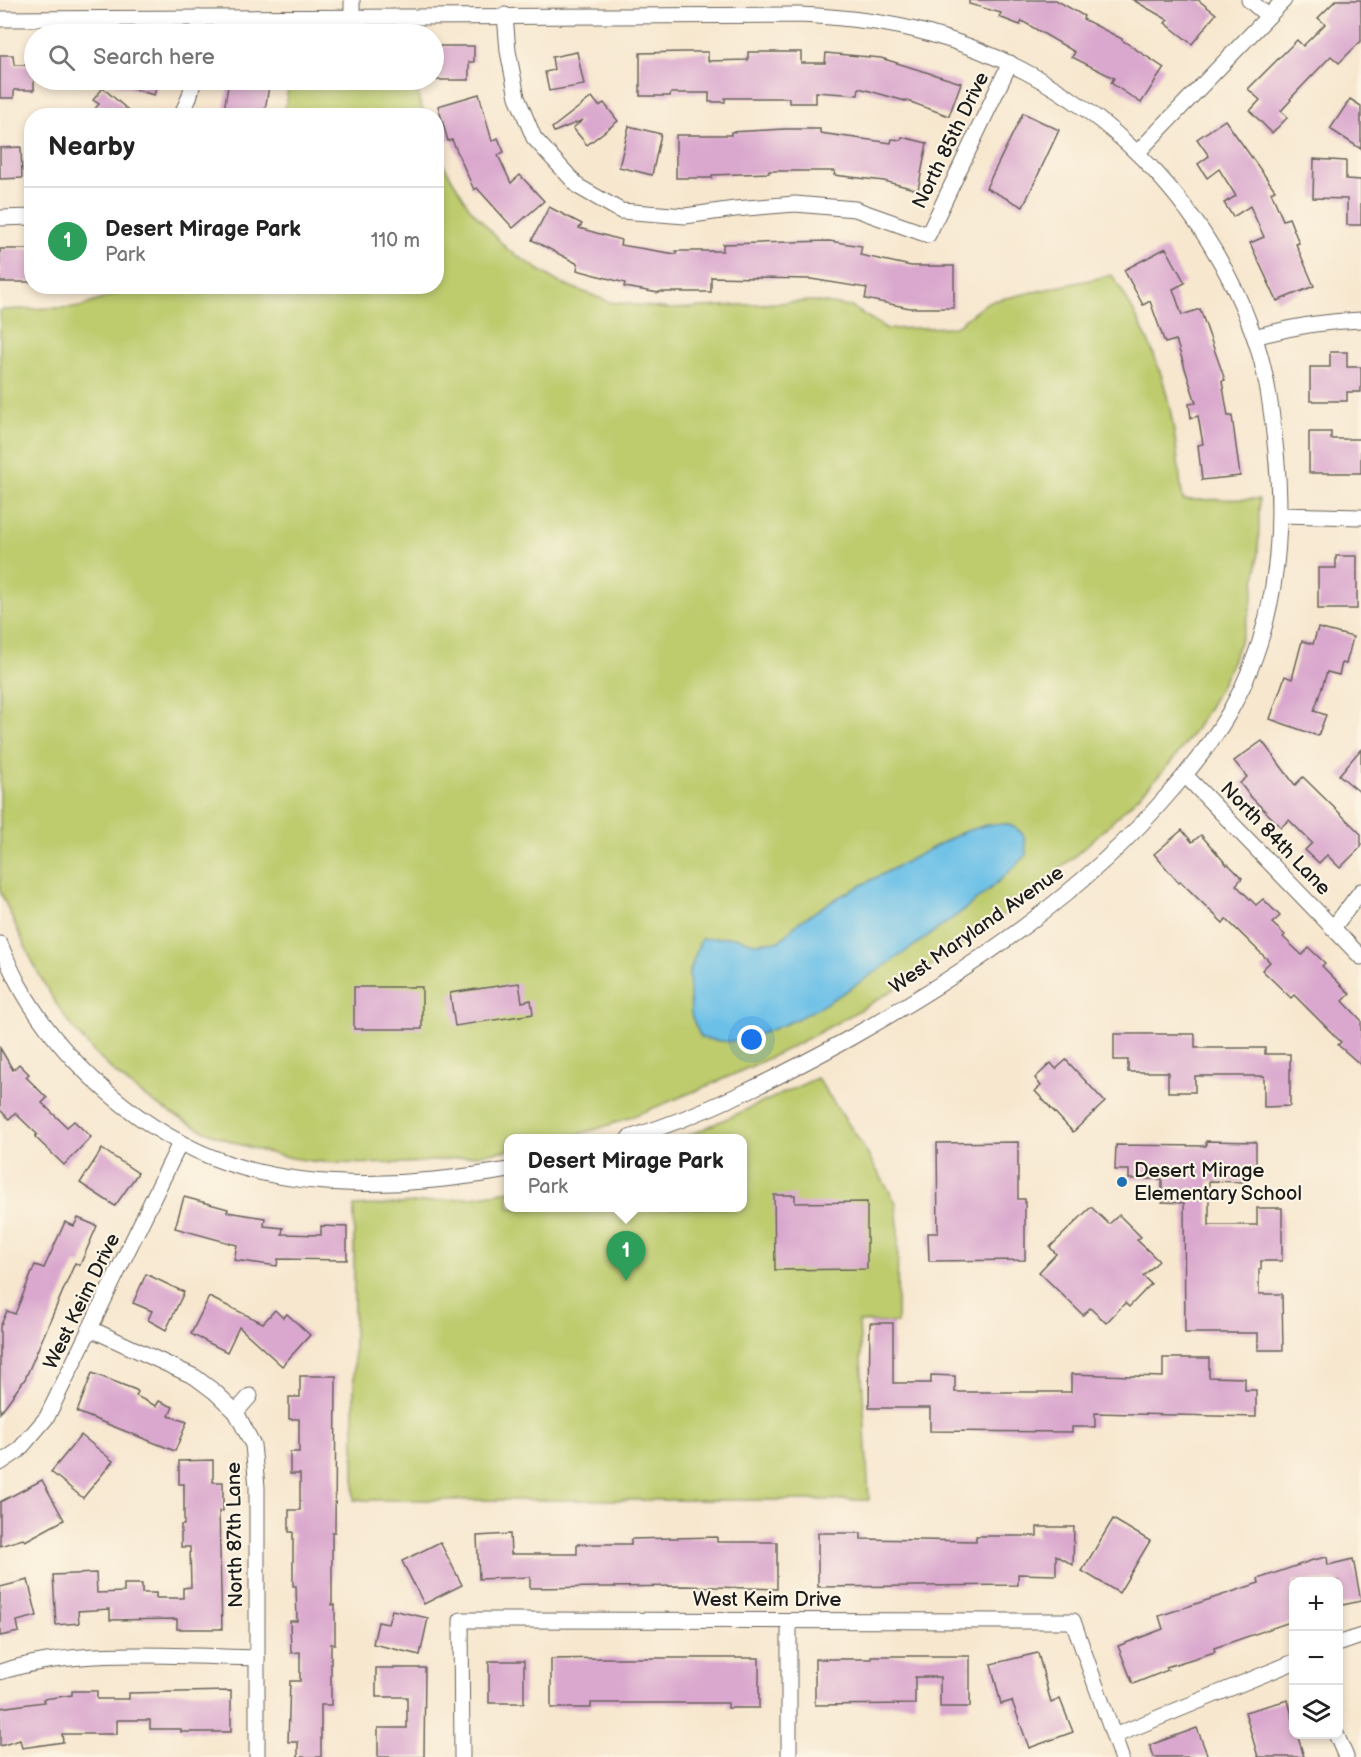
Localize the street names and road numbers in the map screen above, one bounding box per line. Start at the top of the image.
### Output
street label: North 85th Drive [907,68,994,213]
street label: North 84th Lane [1215,777,1336,900]
street label: West Maryland Avenue [885,861,1068,999]
street label: West Keim Drive [39,1229,125,1373]
street label: North 87th Lane [222,1462,248,1608]
street label: West Keim Drive [693,1588,841,1612]

